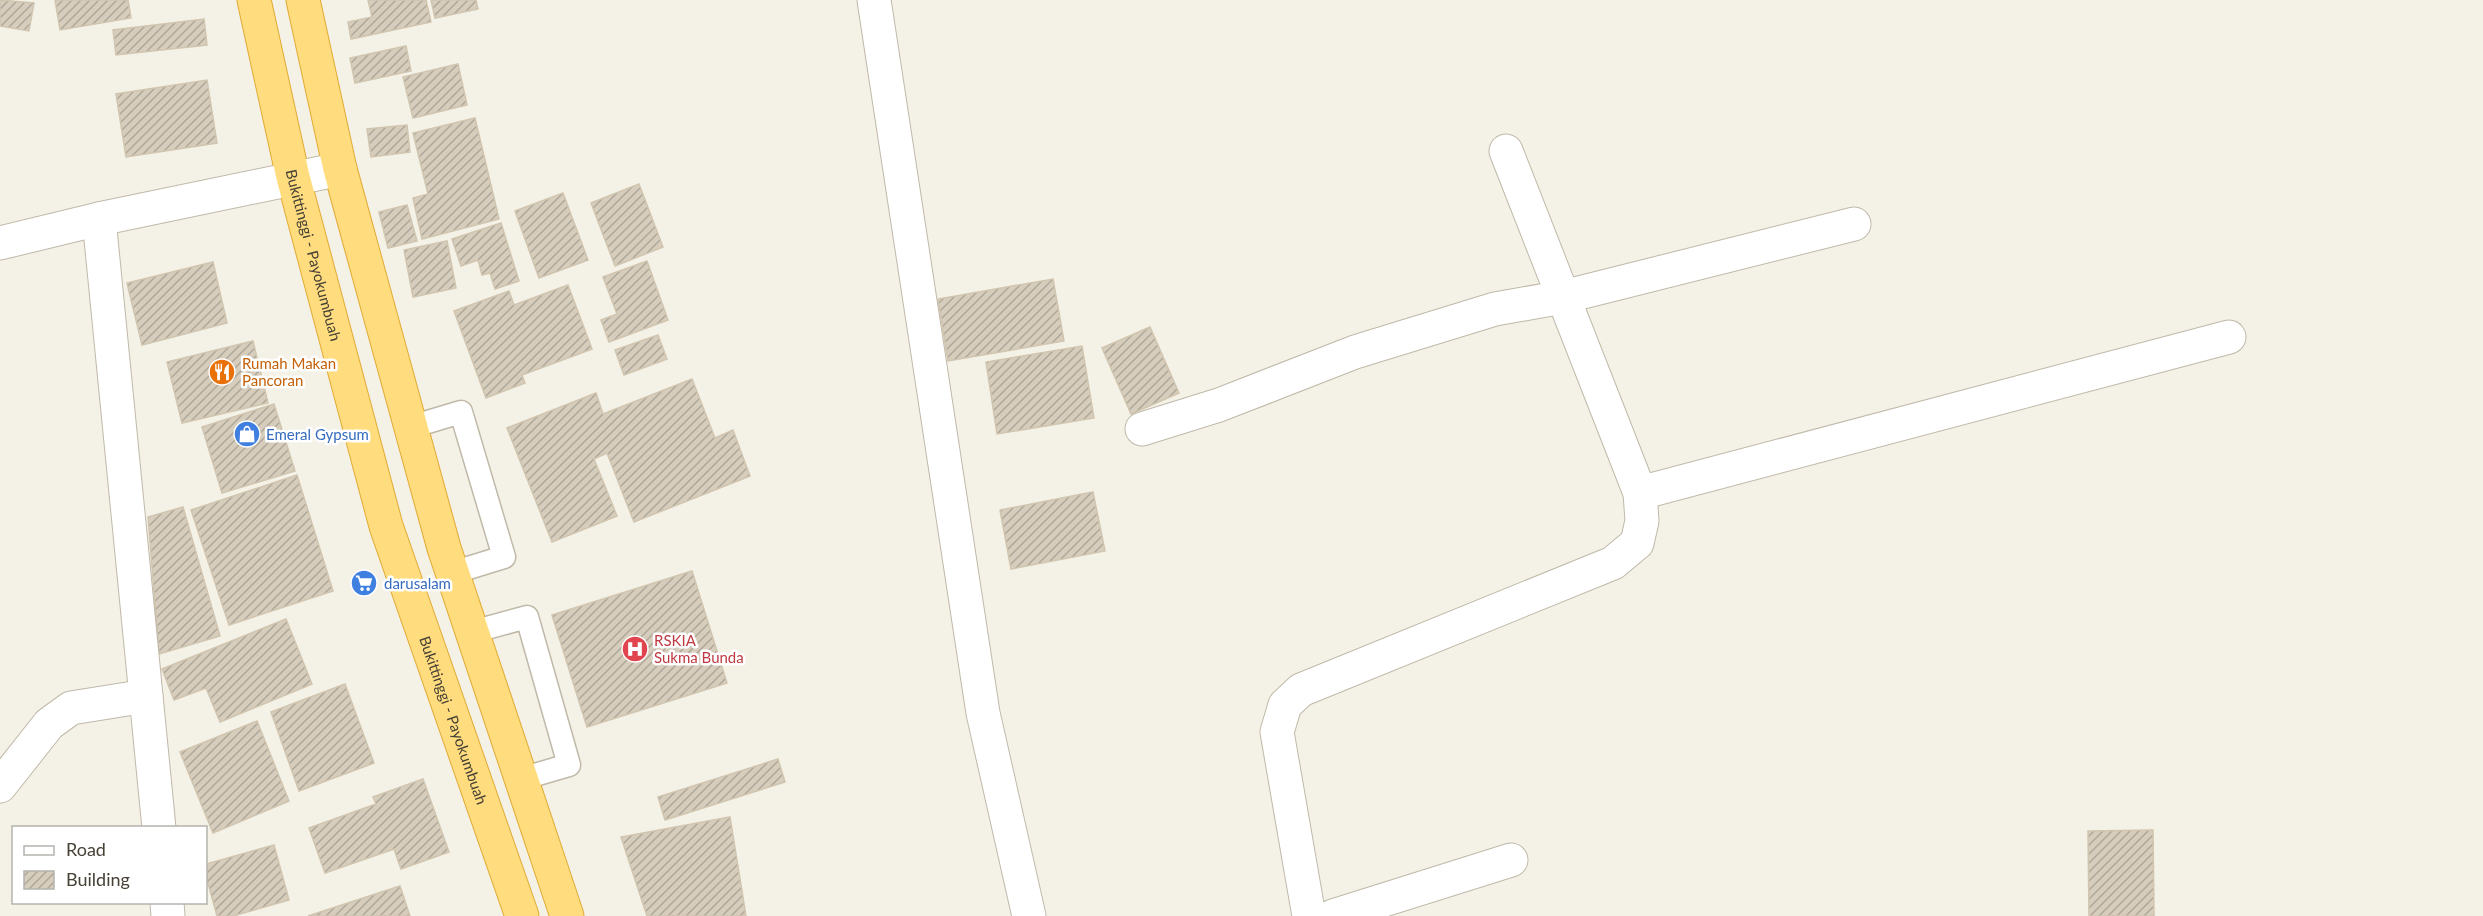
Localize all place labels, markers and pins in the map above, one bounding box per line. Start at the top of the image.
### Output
place label: Rumah Makan Pancoran [242,354,336,389]
restaurant icon: Rumah Makan Pancoran [207,357,237,387]
shop icon: Emeral Gypsum [232,419,262,449]
place label: Emeral Gypsum [266,425,369,443]
supermarket icon: darusalam [349,568,379,598]
place label: darusalam [384,574,451,592]
place label: RSKIA Sukma Bunda [654,631,744,666]
hospital icon: RSKIA Sukma Bunda [620,634,650,664]

